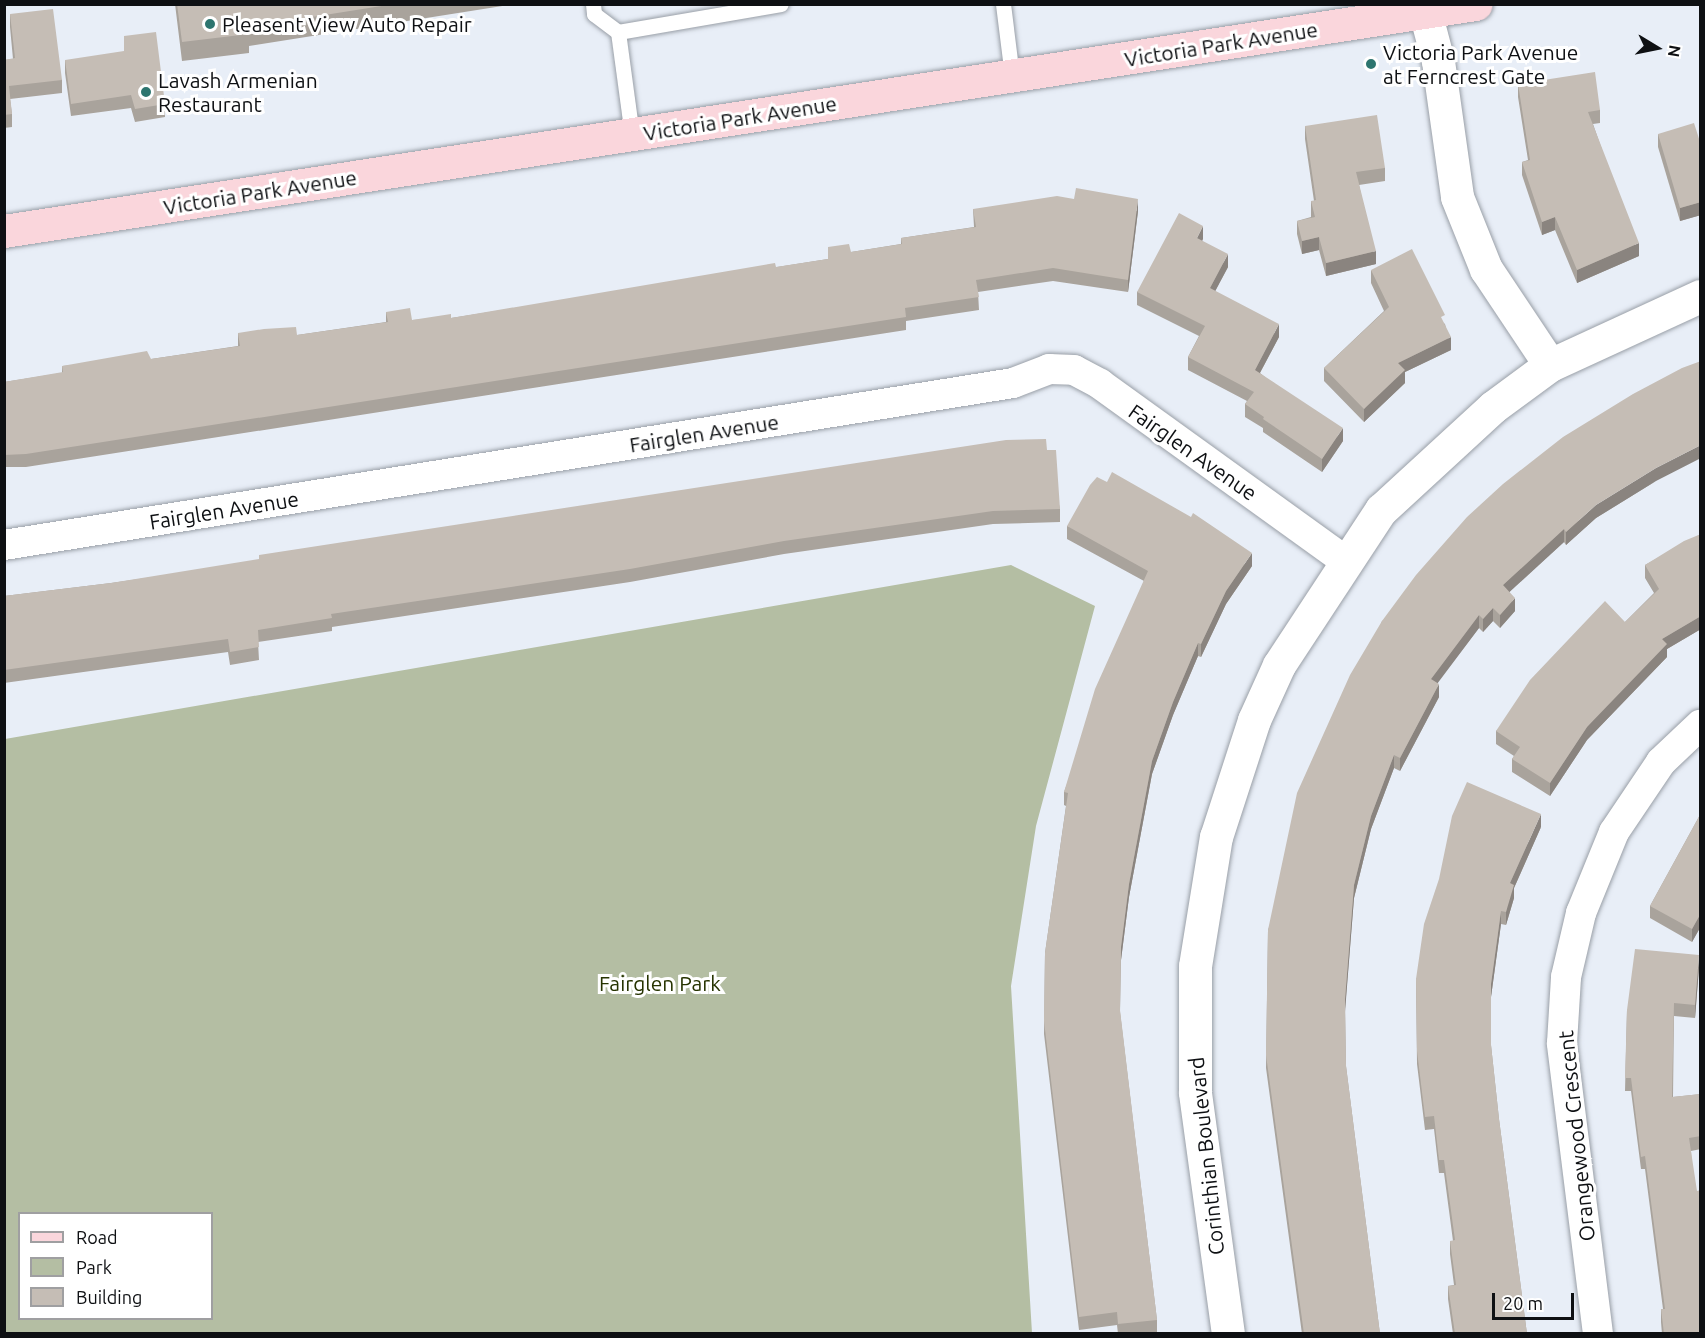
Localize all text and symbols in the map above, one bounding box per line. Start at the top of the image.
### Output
place label: Pleasent View Auto Repair [222,11,472,37]
street label: Victoria Park Avenue [1123,16,1319,72]
marker: Pleasent View Auto Repair [203,17,217,31]
north arrow [1627,18,1687,78]
place label: Victoria Park Avenue at Ferncrest Gate [1383,39,1578,89]
text: N [1665,44,1685,59]
marker: Victoria Park Avenue at Ferncrest Gate [1364,57,1378,71]
place label: Lavash Armenian Restaurant [158,67,318,117]
marker: Lavash Armenian Restaurant [139,85,153,99]
street label: Victoria Park Avenue [642,90,838,146]
street label: Victoria Park Avenue [162,164,358,220]
street label: Fairglen Avenue [1124,398,1262,506]
street label: Fairglen Avenue [628,409,780,457]
street label: Fairglen Avenue [148,486,300,534]
park label: Fairglen Park [599,970,721,996]
street label: Orangewood Crescent [1552,1029,1600,1243]
street label: Corinthian Boulevard [1183,1056,1229,1256]
legend [18,1212,213,1320]
text: Road [76,1227,118,1247]
text: Park [76,1257,112,1277]
scale bar [1495,1281,1578,1319]
text: Building [76,1287,142,1307]
text: 20 m [1503,1293,1543,1313]

